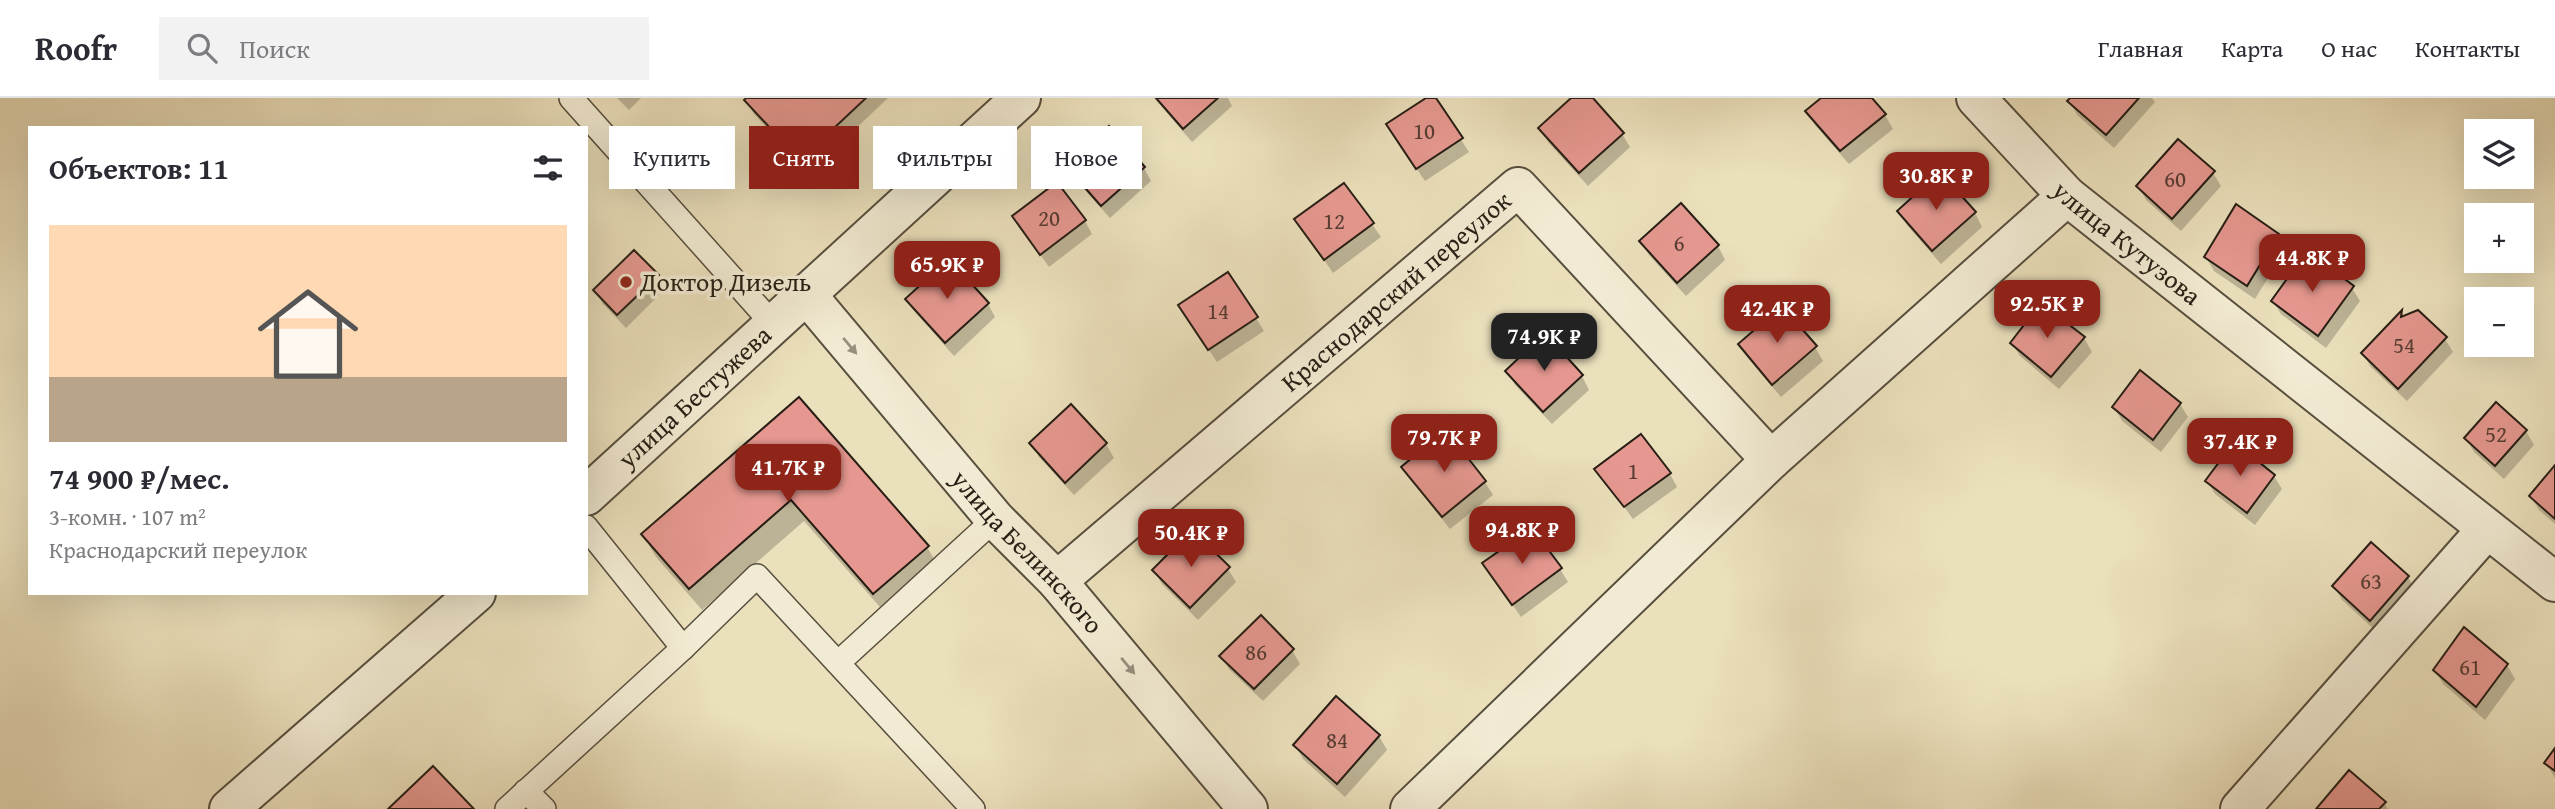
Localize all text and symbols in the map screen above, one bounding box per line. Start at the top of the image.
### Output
search box [159,17,649,80]
text: Roofr [35,24,117,72]
icon: search [183,29,221,67]
text: Поиск [239,29,310,68]
text: Главная [2098,31,2183,66]
text: Карта [2221,31,2283,66]
text: О нас [2321,31,2377,66]
text: Контакты [2415,31,2520,66]
house number: 10 [1413,114,1435,147]
map controls [2464,119,2534,357]
button: layers [2464,119,2534,189]
chip: Купить [609,126,735,189]
chip: Снять [749,126,859,189]
chip: Фильтры [873,126,1017,189]
chip: Новое [1031,126,1142,189]
text: Объектов: 11 [49,146,229,190]
icon: filters [529,149,567,187]
pin: 30.8K ₽ [1871,152,2001,212]
text: 30.8K ₽ [1899,158,1973,191]
house number: 60 [2164,162,2186,195]
street label: улица Кутузова [2043,171,2211,315]
street label: Краснодарский переулок [1272,181,1520,401]
house number: 20 [1038,201,1060,234]
button: + [2464,203,2534,273]
house number: 12 [1323,204,1345,237]
house number: 6 [1673,226,1685,259]
pin: 44.8K ₽ [2247,234,2377,294]
text: 44.8K ₽ [2275,240,2349,273]
pin: 65.9K ₽ [882,242,1012,301]
text: 65.9K ₽ [910,247,984,280]
place label: Доктор Дизель [639,262,811,301]
icon: home [245,271,371,397]
marker: Доктор Дизель [618,274,634,290]
pin: 92.5K ₽ [1982,280,2112,340]
pin: 42.4K ₽ [1712,286,1842,345]
text: 92.5K ₽ [2010,286,2084,319]
button: − [2464,287,2534,357]
text: 42.4K ₽ [1740,291,1814,324]
house number: 14 [1207,294,1229,327]
pin: 74.9K ₽ [1479,314,1609,373]
street label: улица Бестужева [608,315,780,478]
text: 74.9K ₽ [1507,319,1581,352]
house number: 54 [2393,328,2415,361]
one-way arrow [842,338,857,355]
pin: 79.7K ₽ [1379,414,1509,474]
house number: 52 [2485,417,2507,450]
pin: 37.4K ₽ [2175,418,2305,478]
text: 79.7K ₽ [1407,420,1481,453]
text: 37.4K ₽ [2203,424,2277,457]
pin: 41.7K ₽ [723,444,853,504]
text: 41.7K ₽ [751,450,825,483]
house number: 1 [1627,454,1639,487]
text: 74 900 ₽/мес. [49,456,230,500]
street label: улица Белинского [942,460,1113,642]
text: 3-комн. · 107 m² [49,500,206,533]
pin: 94.8K ₽ [1457,506,1587,566]
pin: 50.4K ₽ [1126,510,1256,569]
text: 94.8K ₽ [1485,512,1559,545]
text: 50.4K ₽ [1154,515,1228,548]
text: Краснодарский переулок [49,533,307,566]
house number: 63 [2360,564,2382,597]
house number: 86 [1245,635,1267,668]
house number: 61 [2459,650,2481,683]
one-way arrow [1120,657,1135,674]
house number: 84 [1326,723,1348,756]

